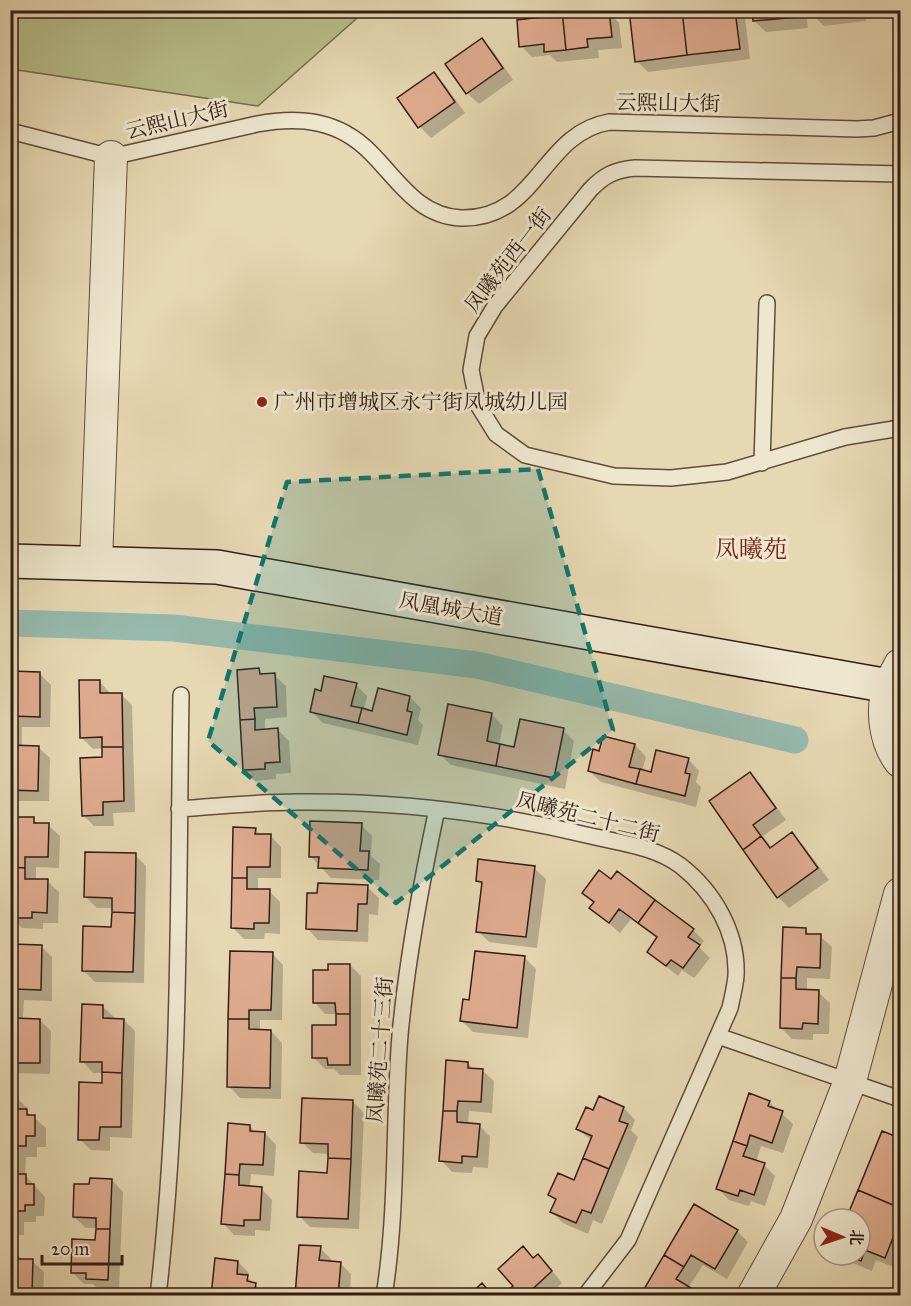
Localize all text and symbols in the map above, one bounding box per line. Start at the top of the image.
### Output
street label: 云熙山大街 [615,89,721,117]
street label: 云熙山大街 [123,96,231,144]
street label: 凤曦苑西一街 [459,202,557,318]
place label: 广州市增城区永宁街凤城幼儿园 [274,389,568,415]
marker: 广州市增城区永宁街凤城幼儿园 [255,395,269,409]
district label: 凤曦苑 [715,534,787,564]
street label: 凤凰城大道 [397,587,505,631]
street label: 凤曦苑二十二街 [514,787,662,847]
street label: 凤曦苑二十三街 [362,976,398,1124]
north arrow [812,1207,872,1267]
scale bar [42,1228,122,1266]
text: 北 [847,1229,866,1246]
text: 20 m [51,1238,89,1260]

